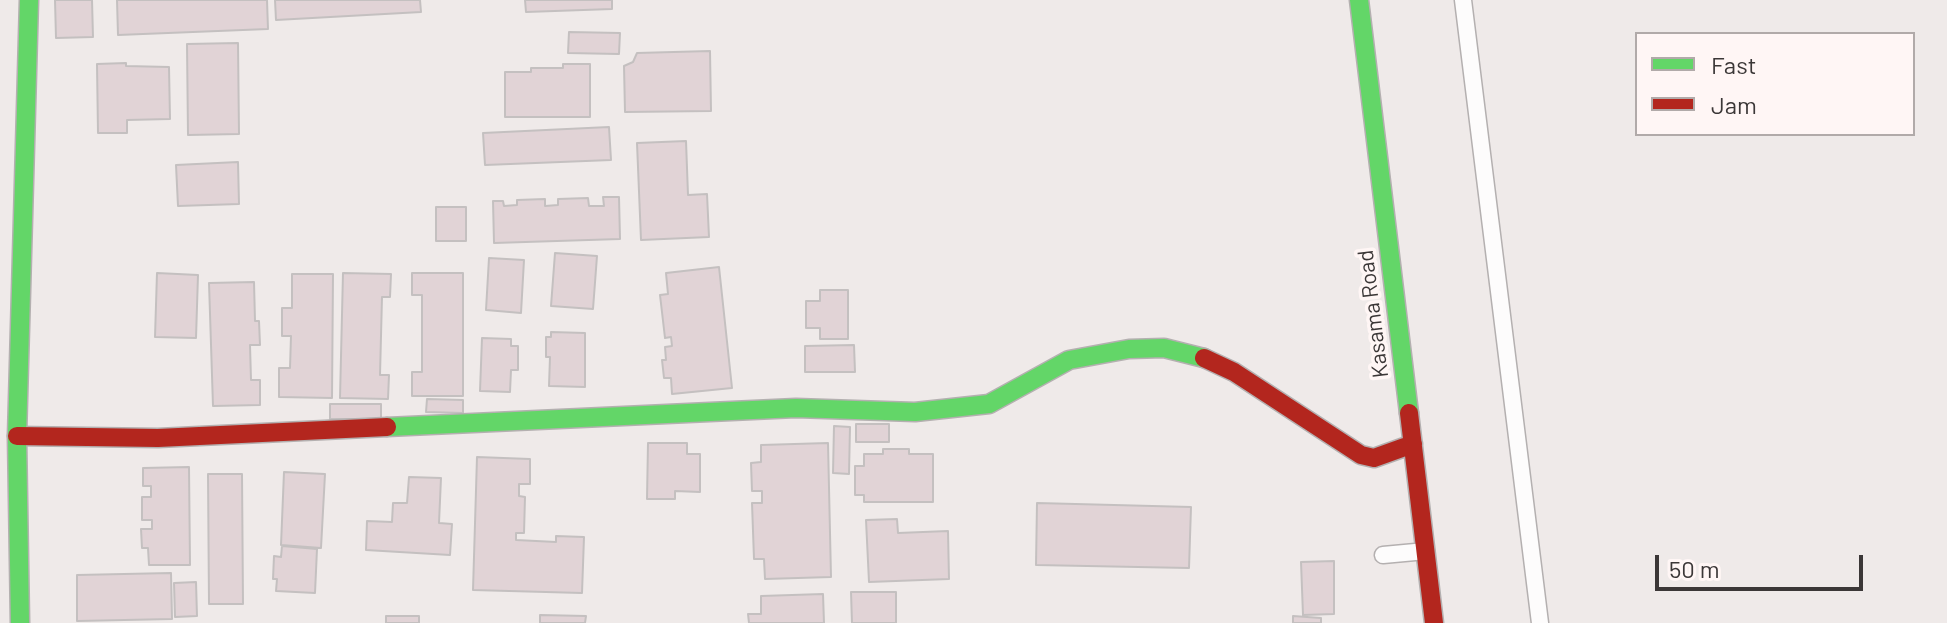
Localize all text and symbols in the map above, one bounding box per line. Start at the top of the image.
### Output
legend [1635,32,1915,136]
text: Fast [1711,50,1756,79]
text: Jam [1711,90,1757,119]
street label: Kasama Road [1352,248,1394,380]
scale bar [1659,539,1867,589]
text: 50 m [1669,554,1720,583]

